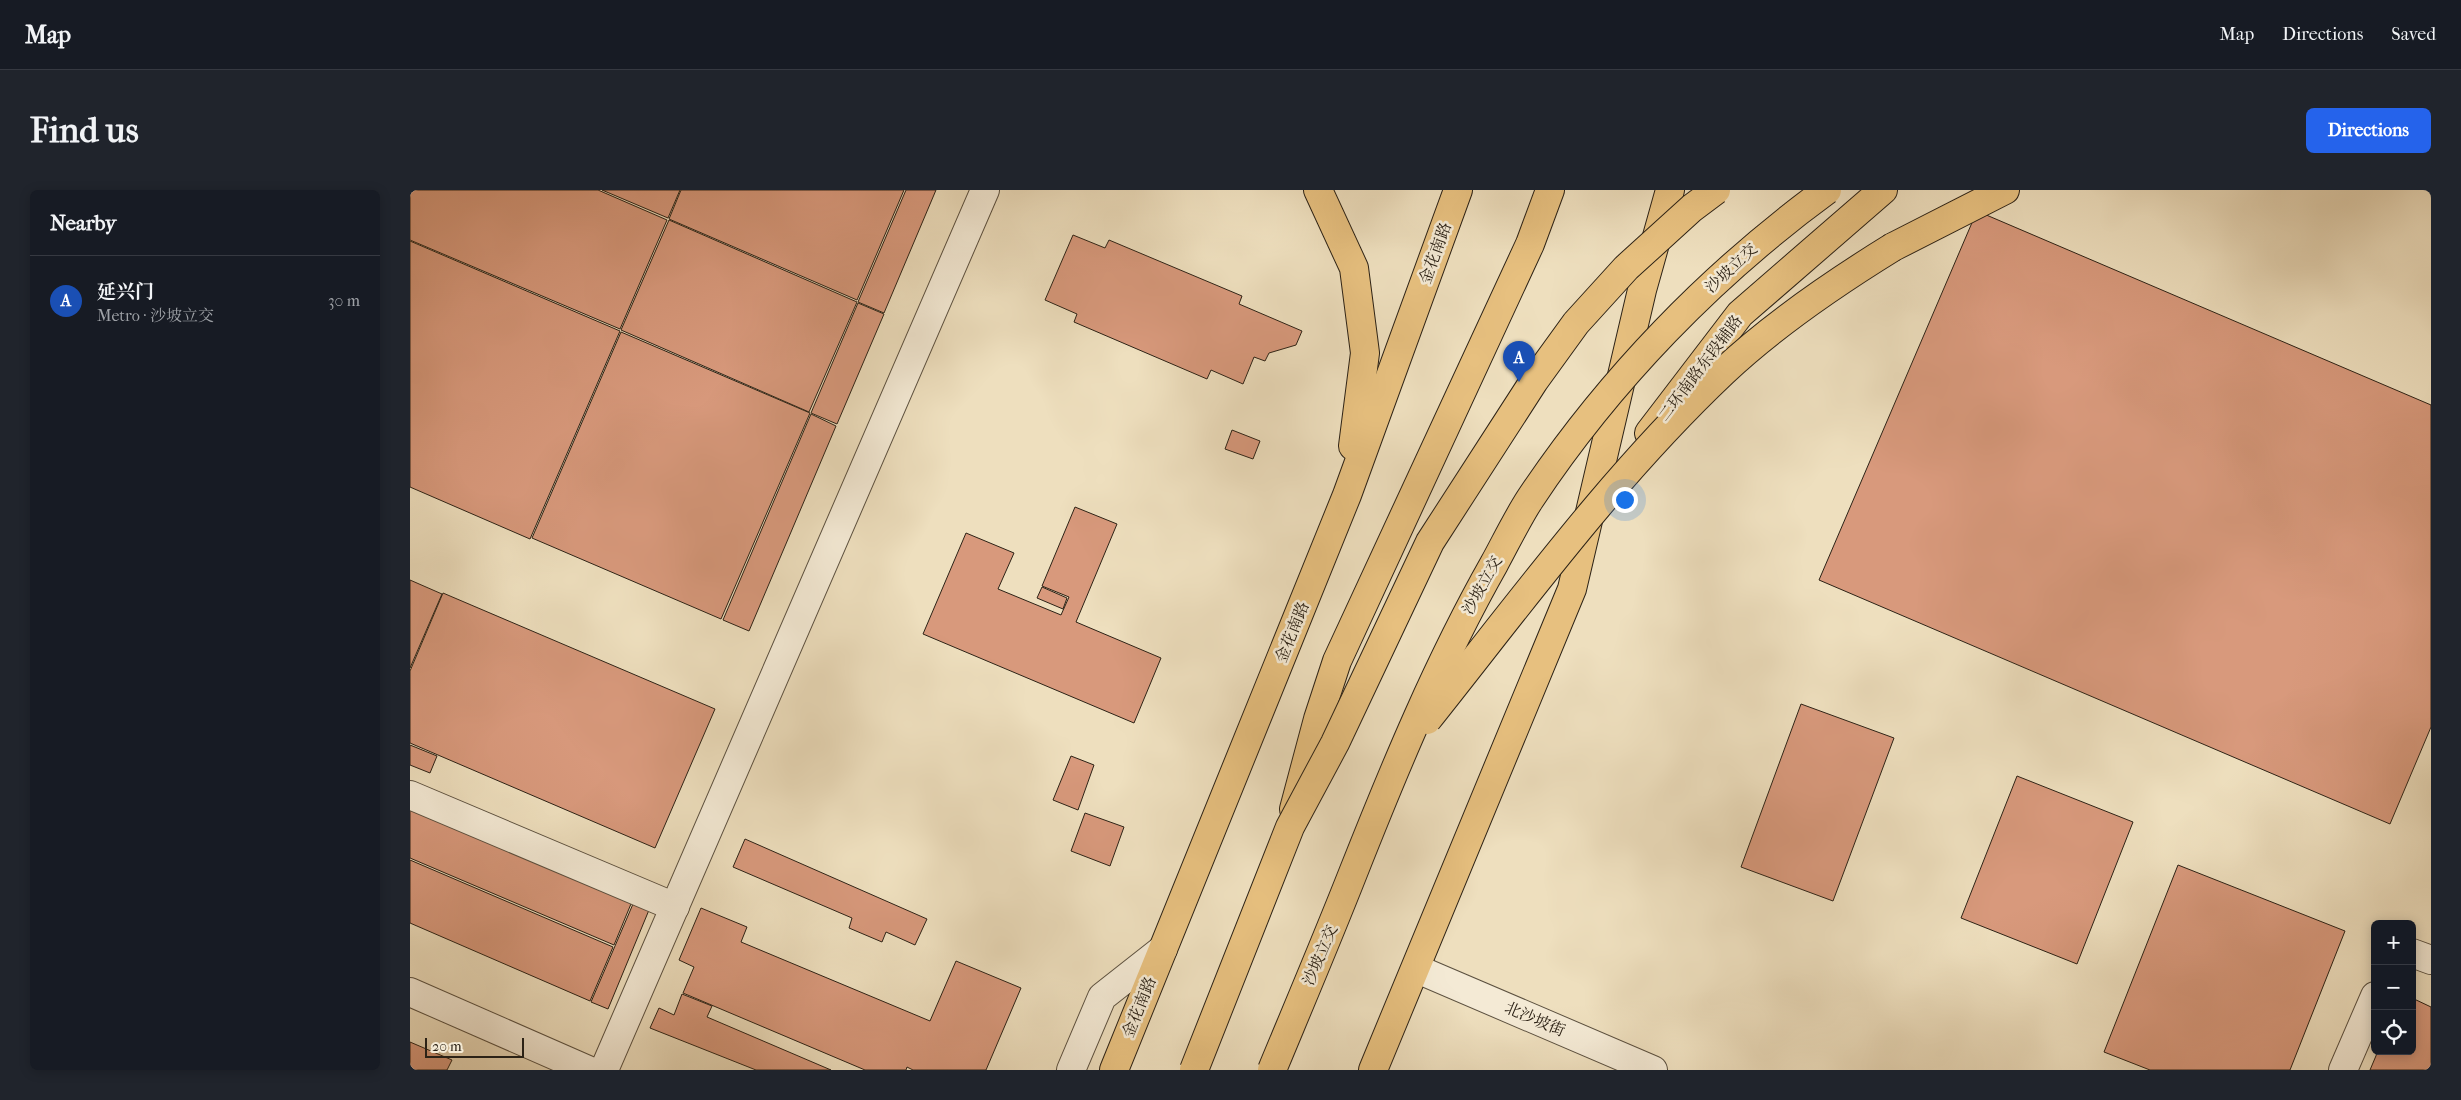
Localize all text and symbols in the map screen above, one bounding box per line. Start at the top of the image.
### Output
text: Map [25,21,71,49]
text: Map [2220,24,2254,45]
text: Directions [2282,24,2363,45]
text: Saved [2391,24,2436,45]
button: Directions [2306,108,2431,153]
text: Find us [30,110,139,151]
text: Nearby [50,211,116,235]
street label: 金花南路 [1415,220,1455,286]
street label: 沙坡立交 [1701,239,1761,297]
text: 延兴门 [97,281,154,303]
text: A [61,291,71,310]
text: 30 m [328,291,360,310]
text: Metro · 沙坡立交 [97,306,214,325]
street label: 二环南路东段辅路 [1654,311,1746,425]
pin: A [1503,341,1535,382]
your location [1612,487,1638,513]
street label: 沙坡立交 [1458,552,1506,618]
street label: 金花南路 [1271,599,1313,665]
map controls [2371,920,2416,1055]
button: + [2371,920,2416,965]
street label: 沙坡立交 [1299,922,1341,988]
button: − [2371,965,2416,1010]
street label: 金花南路 [1118,974,1160,1040]
street label: 北沙坡街 [1502,998,1568,1040]
button: locate [2371,1010,2416,1055]
scale bar [425,1035,524,1058]
text: 20 m [432,1038,462,1055]

